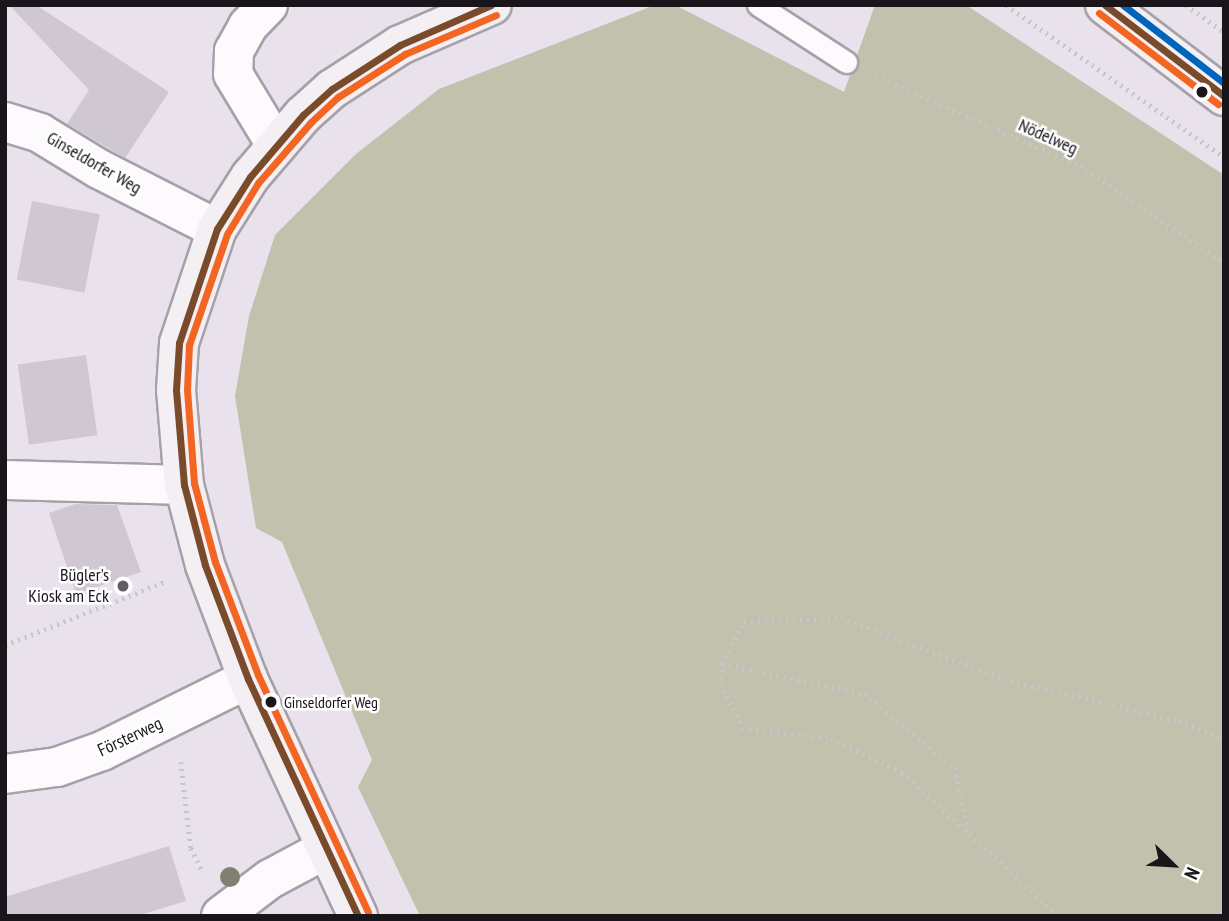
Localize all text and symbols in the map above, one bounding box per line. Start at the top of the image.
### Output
unlabelled marker [1195,85,1209,99]
street label: Nödelweg [1015,114,1081,160]
street label: Ginseldorfer Weg [43,127,145,199]
place label: Bügler's Kiosk am Eck [28,565,109,608]
marker: Bügler's Kiosk am Eck [115,578,131,594]
place label: Ginseldorfer Weg [284,692,378,712]
marker: Ginseldorfer Weg [264,695,278,709]
street label: Försterweg [94,713,166,761]
north arrow [1138,830,1208,900]
text: N [1179,864,1205,883]

